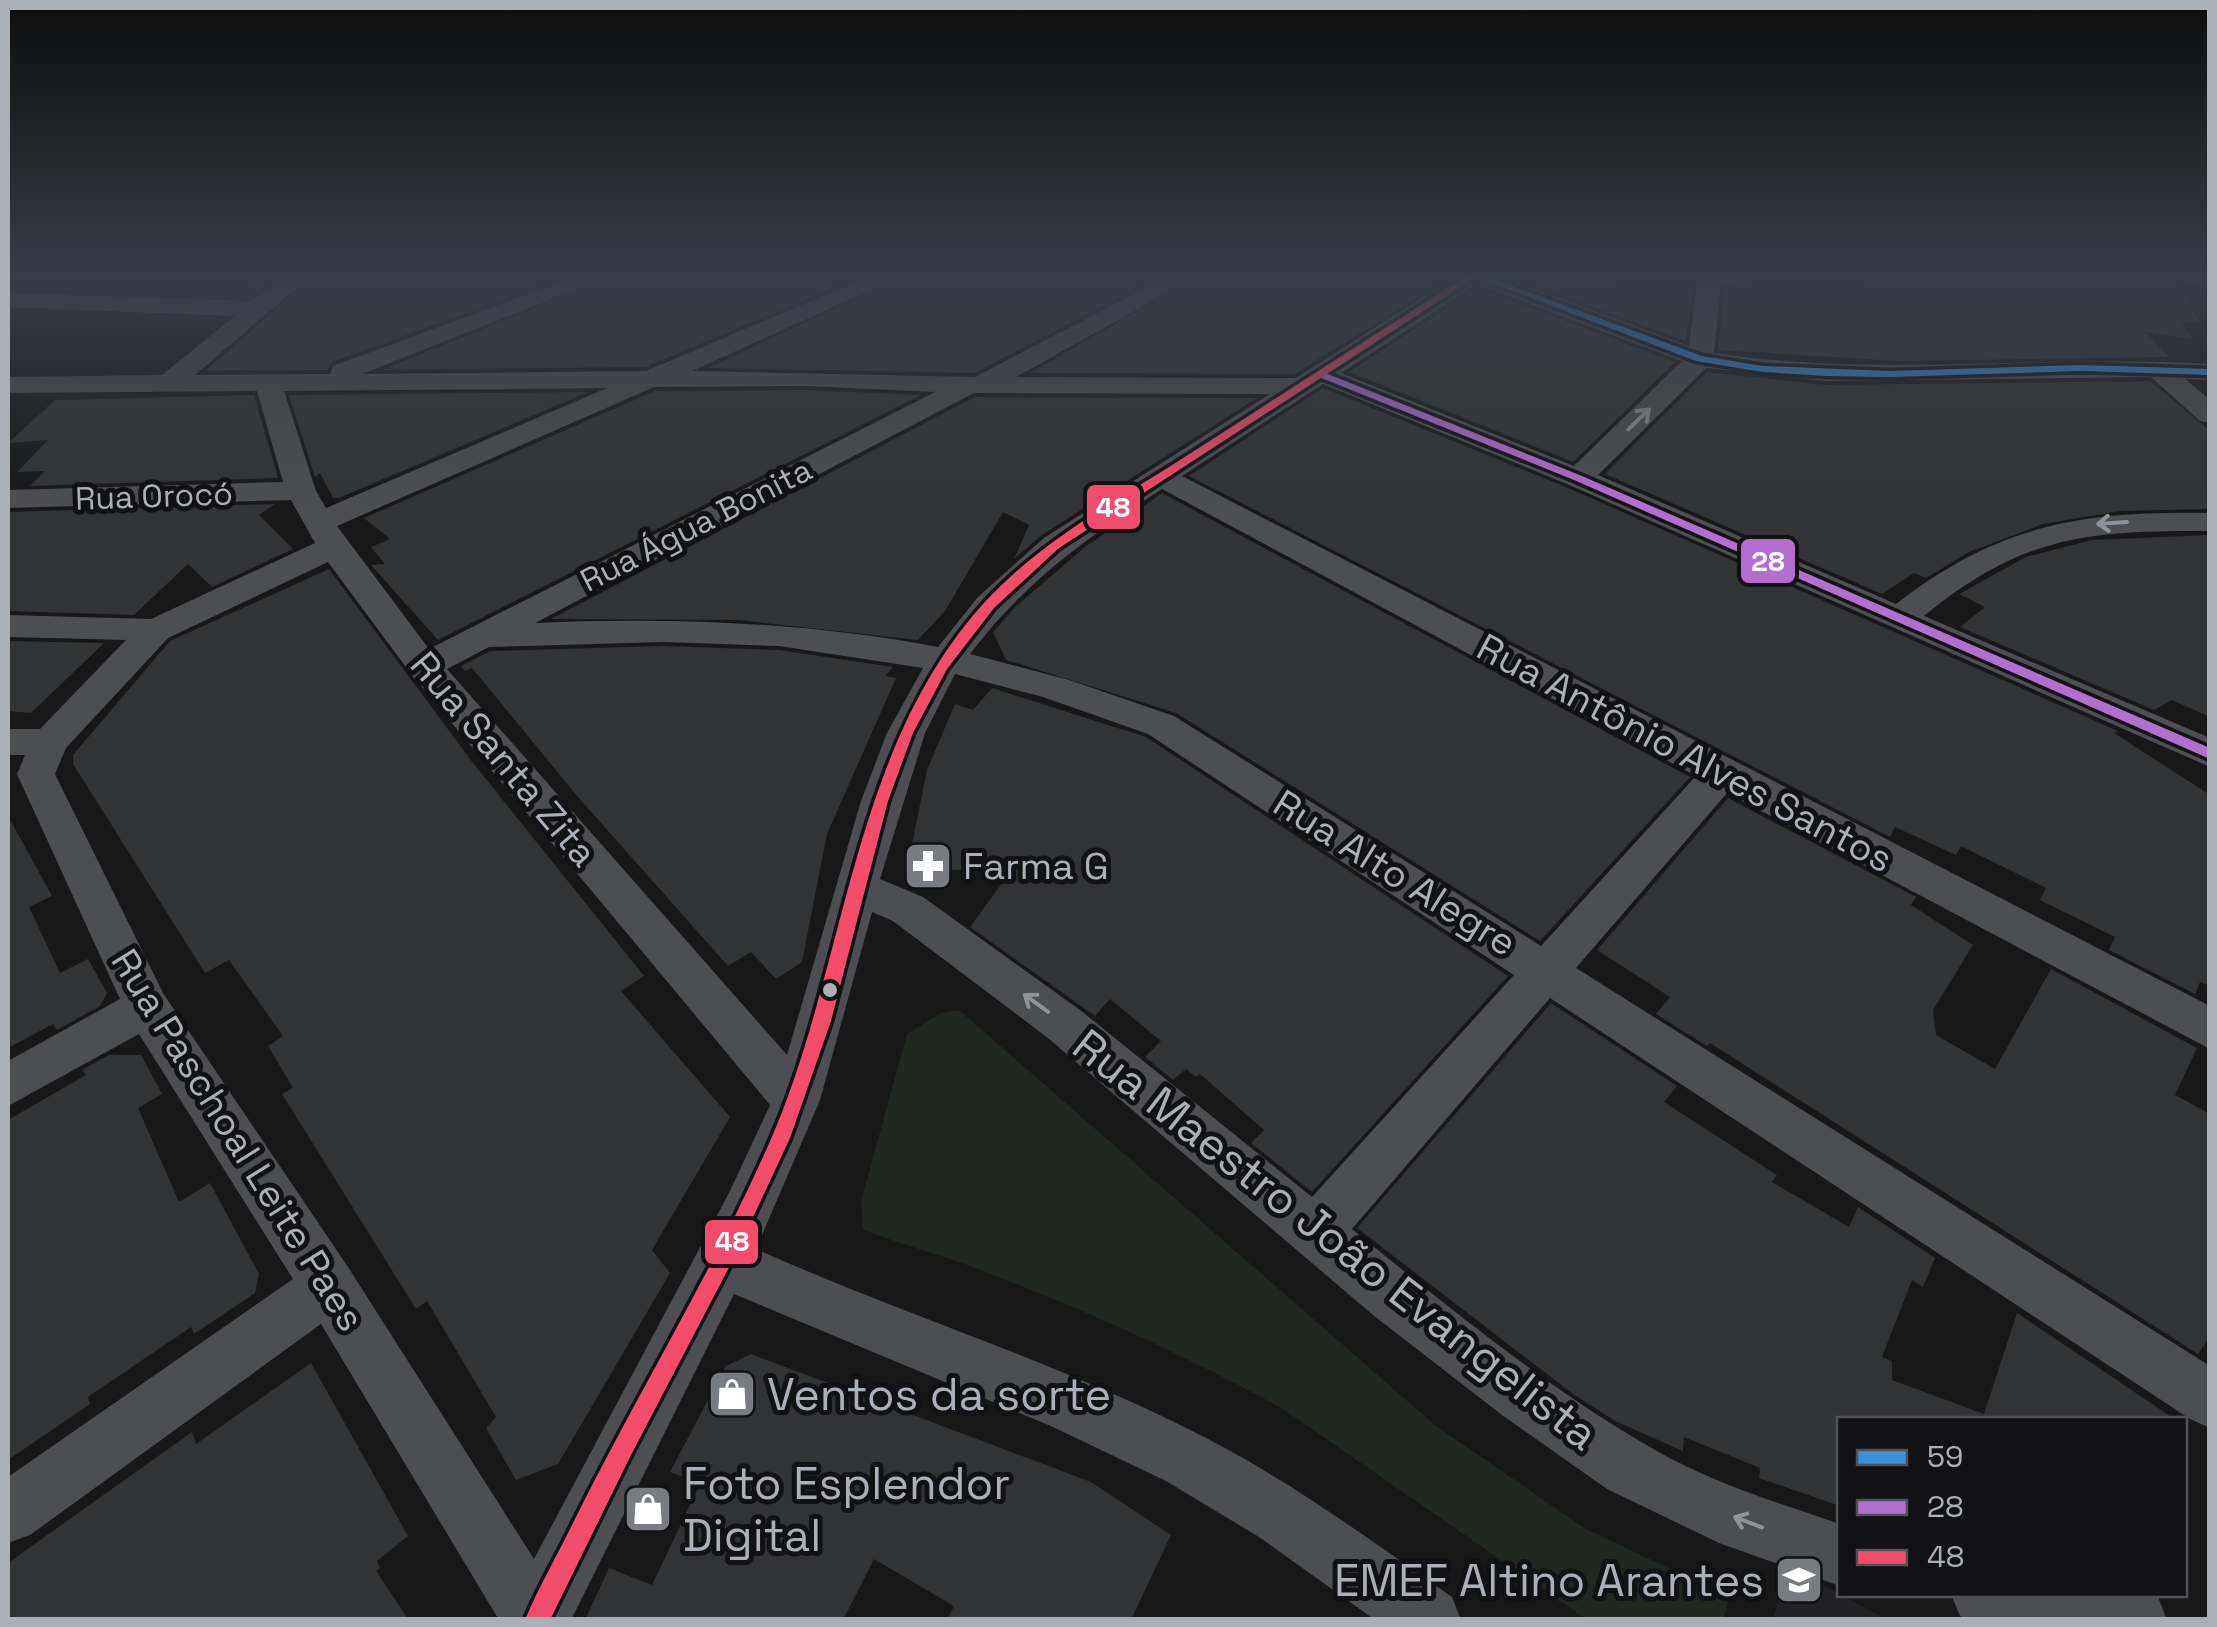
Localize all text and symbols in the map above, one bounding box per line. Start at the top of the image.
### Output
one-way arrow [1627,407,1651,431]
street label: Rua Água Bonita [574,449,818,601]
street label: Rua Orocó [74,473,234,519]
line badge: 48 [1085,483,1142,531]
text: 48 [1096,489,1131,525]
one-way arrow [2097,514,2129,533]
line badge: 28 [1739,537,1797,585]
text: 28 [1751,543,1785,579]
street label: Rua Antônio Alves Santos [1469,623,1901,883]
street label: Rua Santa Zita [400,642,608,876]
street label: Rua Alto Alegre [1265,779,1525,967]
pharmacy icon: Farma G [902,840,954,892]
place label: Farma G [963,842,1109,890]
street label: Rua Paschoal Leite Paes [101,940,375,1340]
unlabelled marker [820,980,840,1000]
one-way arrow [1023,993,1050,1014]
street label: Rua Maestro João Evangelista [1062,1016,1610,1462]
line badge: 48 [703,1218,760,1266]
text: 48 [715,1223,750,1259]
place label: Ventos da sorte [767,1366,1111,1423]
shop icon: Ventos da sorte [706,1368,758,1420]
legend [1837,1417,2187,1597]
text: 59 [1927,1437,1963,1476]
place label: Foto Esplendor Digital [683,1455,1010,1564]
shop icon: Foto Esplendor Digital [622,1483,674,1535]
text: 28 [1927,1487,1964,1526]
one-way arrow [1733,1512,1763,1530]
text: 48 [1927,1537,1964,1576]
place label: EMEF Altino Arantes [1334,1552,1764,1609]
school or university icon: EMEF Altino Arantes [1773,1554,1825,1606]

